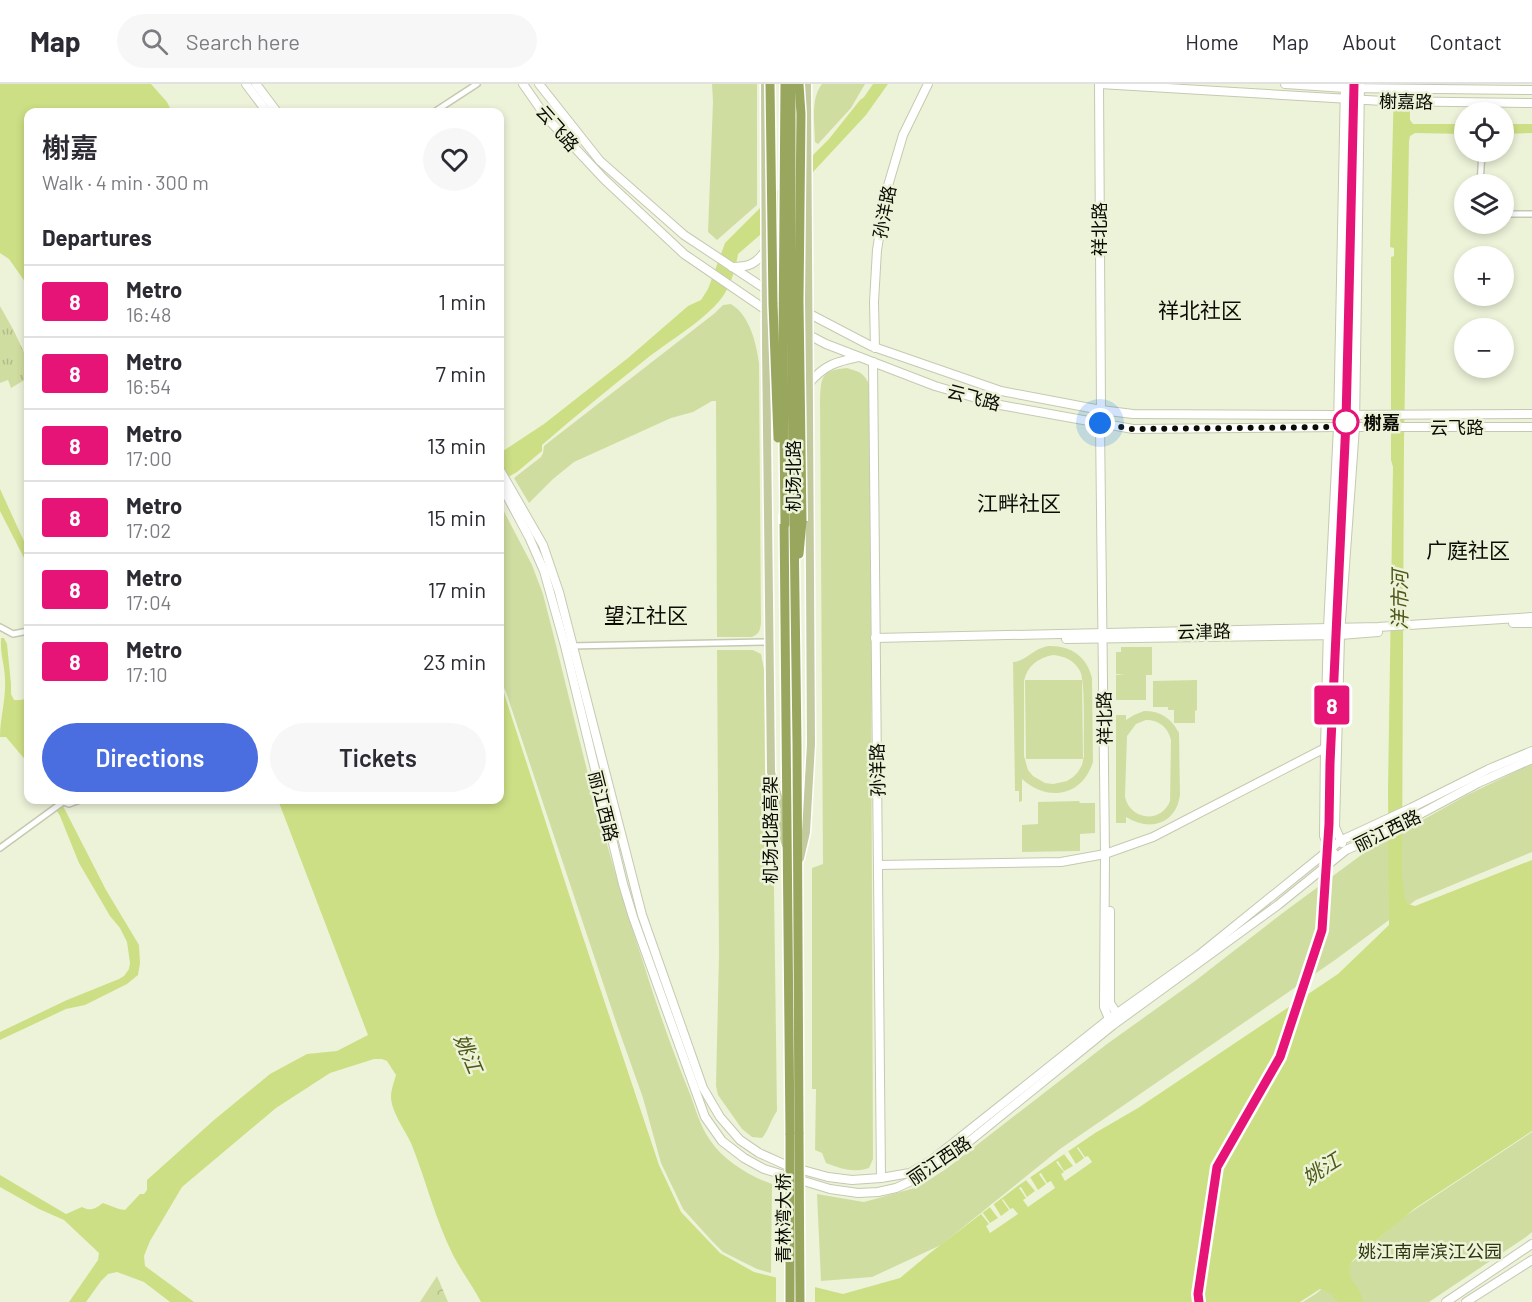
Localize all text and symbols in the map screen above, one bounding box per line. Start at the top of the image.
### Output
search box [117,14,537,68]
text: Map [30,24,81,58]
icon: search [138,25,171,58]
text: Search here [186,28,300,54]
text: Home [1185,29,1239,54]
text: Map [1272,29,1309,54]
text: About [1342,29,1397,54]
text: Contact [1430,29,1502,54]
street label: 榭嘉路 [1379,90,1433,112]
street label: 云飞路 [532,100,584,156]
map controls [1454,102,1514,378]
button: locate [1454,102,1514,162]
button: heart [423,128,486,191]
text: 榭嘉 [42,130,98,164]
text: Walk · 4 min · 300 m [42,170,209,194]
button: layers [1454,174,1514,234]
street label: 孙洋路 [868,183,900,241]
street label: 祥北路 [1088,202,1110,256]
text: Departures [42,224,152,250]
button: + [1454,246,1514,306]
text: Metro [126,276,182,302]
text: 1 min [438,288,486,314]
text: 8 [69,289,81,314]
district label: 祥北社区 [1158,297,1242,322]
text: 16:48 [126,302,172,326]
button: − [1454,318,1514,378]
text: Metro [126,348,182,374]
text: 7 min [436,360,486,386]
text: 8 [69,361,81,386]
text: 16:54 [126,374,171,398]
street label: 云飞路 [945,379,1003,415]
your location [1085,408,1115,438]
marker: 榭嘉 [1333,409,1359,435]
place label: 榭嘉 [1364,411,1400,433]
street label: 云飞路 [1430,416,1484,438]
text: Metro [126,420,182,446]
text: 13 min [427,432,486,458]
text: 8 [69,433,81,458]
street label: 机场北路 [782,440,804,512]
text: 17:00 [126,446,172,470]
district label: 江畔社区 [977,490,1061,515]
text: Metro [126,492,182,518]
text: 15 min [427,504,486,530]
text: 8 [69,505,81,530]
text: 17:02 [126,518,171,542]
district label: 广庭社区 [1426,537,1510,562]
text: Metro [126,564,182,590]
water label: 洋市河 [1387,566,1411,630]
text: 17 min [428,576,486,602]
text: 8 [69,577,81,602]
text: 17:04 [126,590,172,614]
district label: 望江社区 [604,602,688,627]
street label: 云津路 [1177,620,1231,642]
text: Metro [126,636,182,662]
text: 23 min [423,648,486,674]
text: 8 [69,649,81,674]
text: 17:10 [126,662,168,686]
line badge: 8 [1312,686,1352,724]
street label: 祥北路 [1093,691,1115,745]
text: 8 [1326,693,1338,718]
button: Directions [42,723,258,792]
button: Tickets [270,723,486,792]
street label: 孙洋路 [866,743,888,797]
street label: 丽江西路 [585,768,623,844]
street label: 机场北路高架 [759,776,781,884]
street label: 丽江西路 [1350,804,1424,856]
water label: 姚江 [450,1030,489,1078]
street label: 丽江西路 [903,1131,975,1189]
water label: 姚江 [1298,1146,1346,1189]
street label: 青林湾大桥 [772,1173,794,1263]
park label: 姚江南岸滨江公园 [1358,1240,1502,1262]

